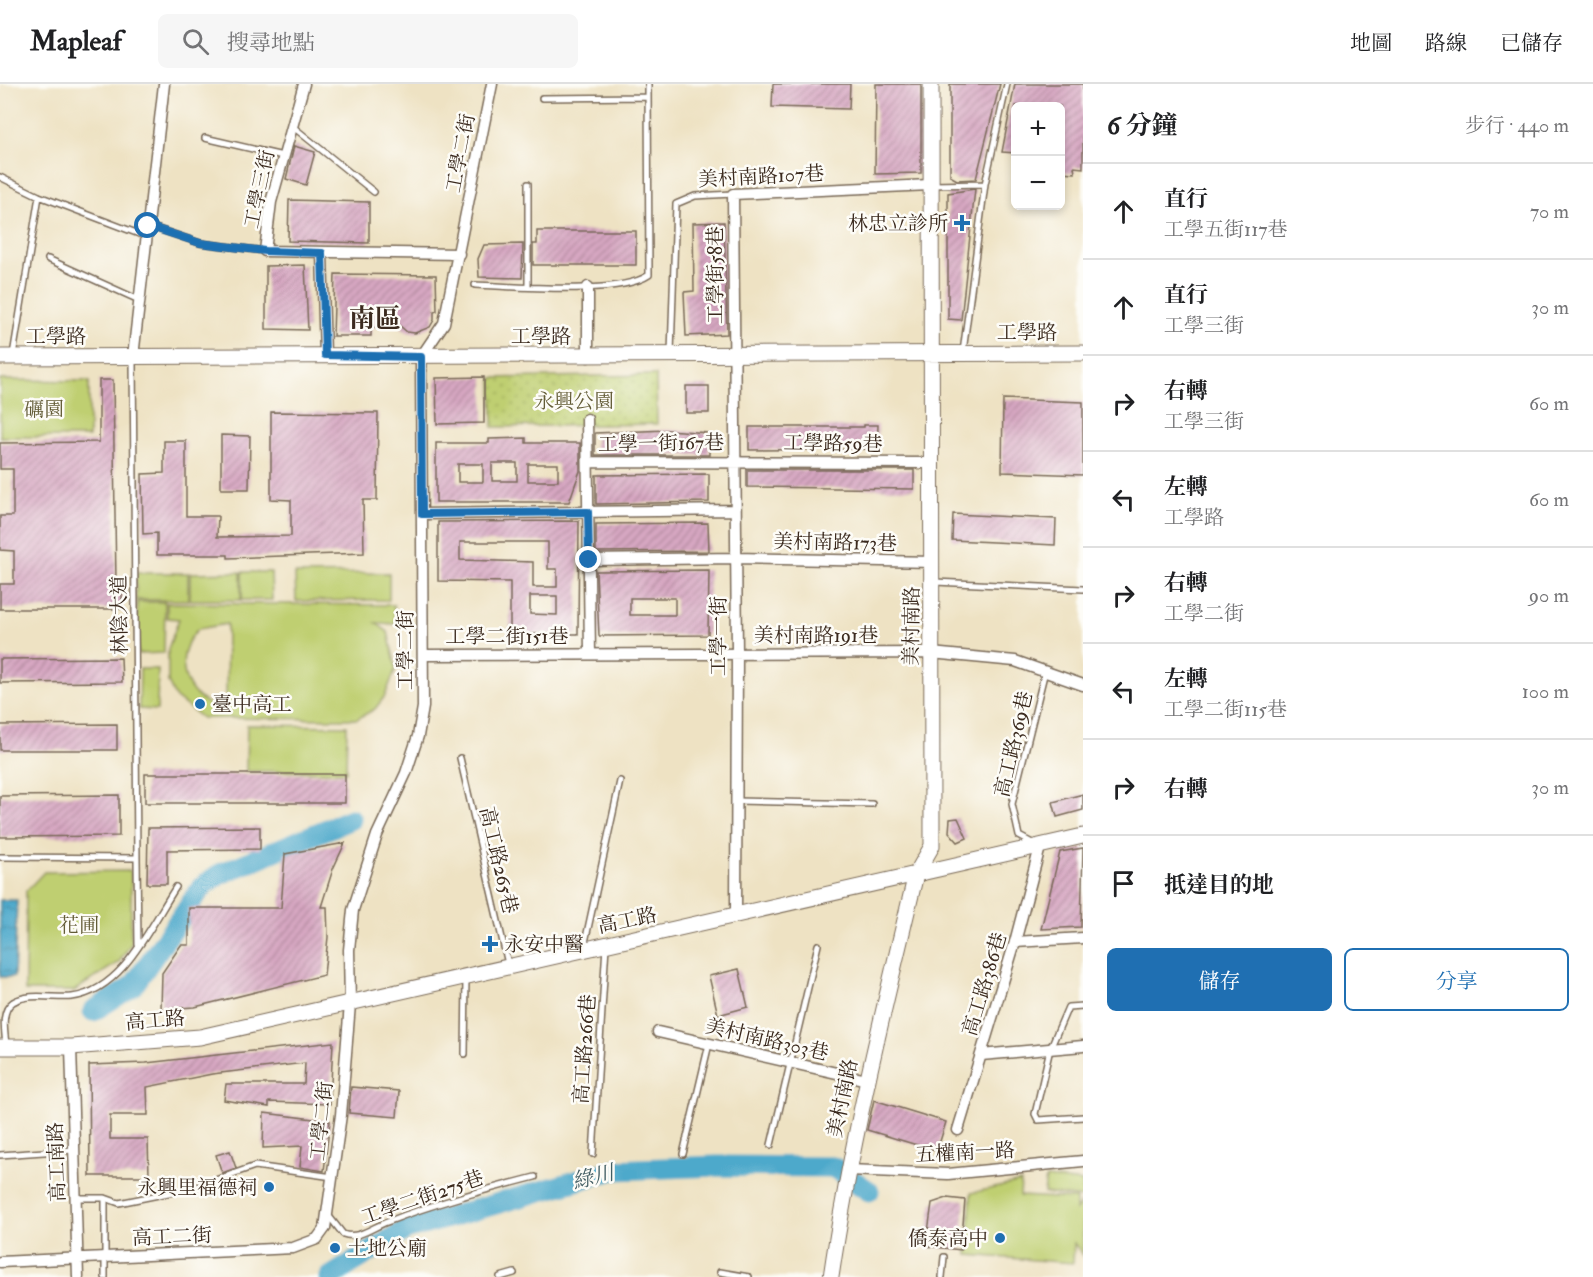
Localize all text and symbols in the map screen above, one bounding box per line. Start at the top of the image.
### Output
search box [158,14,578,68]
text: Mapleaf [30,24,122,59]
icon: search [179,25,212,58]
text: 搜尋地點 [227,29,315,57]
text: 地圖 [1350,30,1392,57]
text: 路線 [1425,30,1467,57]
text: 已儲存 [1500,30,1563,57]
map controls [1011,102,1065,210]
button: + [1011,102,1065,156]
text: 6 分鐘 [1107,110,1178,142]
street label: 工學二街 [441,111,480,195]
text: 步行 · 440 m [1465,113,1569,138]
street label: 工學三街 [239,147,280,231]
button: − [1011,156,1065,210]
street label: 美村南路107巷 [697,161,825,192]
text: 直行 [1164,185,1208,213]
icon: ahead [1107,195,1140,228]
text: 70 m [1530,199,1569,224]
place label: 林忠立診所 [848,211,948,236]
route start [134,212,160,238]
marker: 林忠立診所 [953,214,971,232]
text: 工學五街117巷 [1164,217,1287,242]
street label: 工學街58巷 [703,226,728,324]
text: 直行 [1164,281,1208,309]
icon: ahead [1107,291,1140,324]
text: 30 m [1531,295,1569,320]
district label: 南區 [349,303,401,335]
text: 工學三街 [1164,313,1244,338]
street label: 工學路 [997,320,1057,345]
street label: 工學路 [26,324,86,349]
street label: 工學路 [511,324,571,349]
text: 右轉 [1164,377,1208,405]
icon: right [1107,387,1140,420]
park label: 永興公園 [534,389,614,414]
text: 60 m [1529,391,1569,416]
park label: 礪園 [24,397,64,422]
text: 工學三街 [1164,409,1244,434]
street label: 工學一街167巷 [598,430,724,457]
street label: 工學路59巷 [783,430,883,457]
text: 左轉 [1164,473,1208,501]
icon: left [1107,483,1140,516]
text: 60 m [1529,487,1569,512]
text: 工學路 [1164,505,1224,530]
street label: 美村南路173巷 [773,529,897,556]
route end [575,546,601,572]
text: 右轉 [1164,569,1208,597]
street label: 林陰大道 [106,575,133,655]
icon: right [1107,579,1140,612]
text: 90 m [1529,583,1569,608]
street label: 美村南路 [898,586,925,666]
street label: 工學一街 [706,596,731,676]
text: 工學二街 [1164,601,1244,626]
street label: 工學二街 [393,610,418,690]
street label: 美村南路191巷 [754,623,878,648]
street label: 工學二街151巷 [445,624,569,649]
text: 左轉 [1164,665,1208,693]
icon: left [1107,675,1140,708]
text: 100 m [1522,679,1569,704]
street label: 高工路369巷 [989,689,1038,800]
place label: 臺中高工 [212,692,292,717]
marker: 臺中高工 [193,697,207,711]
text: 工學二街115巷 [1164,697,1287,722]
icon: right [1107,771,1140,804]
text: 右轉 [1164,775,1208,803]
text: 30 m [1531,775,1569,800]
street label: 高工路265巷 [474,804,523,916]
icon: arrive [1107,867,1140,900]
text: 抵達目的地 [1164,871,1274,899]
street label: 高工路 [595,902,659,939]
park label: 花圃 [59,913,99,938]
street label: 高工路386巷 [957,929,1012,1039]
place label: 永安中醫 [504,932,584,957]
marker: 永安中醫 [481,935,499,953]
button: 儲存 [1107,948,1332,1011]
button: 分享 [1344,948,1569,1011]
street label: 高工路266巷 [568,993,601,1105]
street label: 高工路 [124,1005,186,1036]
street label: 美村南路303巷 [703,1013,831,1066]
street label: 美村南路 [822,1056,863,1140]
street label: 工學二街 [305,1080,338,1162]
street label: 高工南路 [43,1122,70,1202]
street label: 五權南一路 [914,1137,1016,1168]
water label: 綠川 [569,1159,619,1196]
street label: 工學二街275巷 [358,1165,487,1230]
place label: 永興里福德祠 [137,1175,257,1200]
marker: 永興里福德祠 [262,1180,276,1194]
street label: 高工二街 [132,1223,212,1250]
place label: 僑泰高中 [908,1226,988,1251]
marker: 僑泰高中 [993,1231,1007,1245]
place label: 土地公廟 [347,1236,427,1261]
marker: 土地公廟 [328,1241,342,1255]

